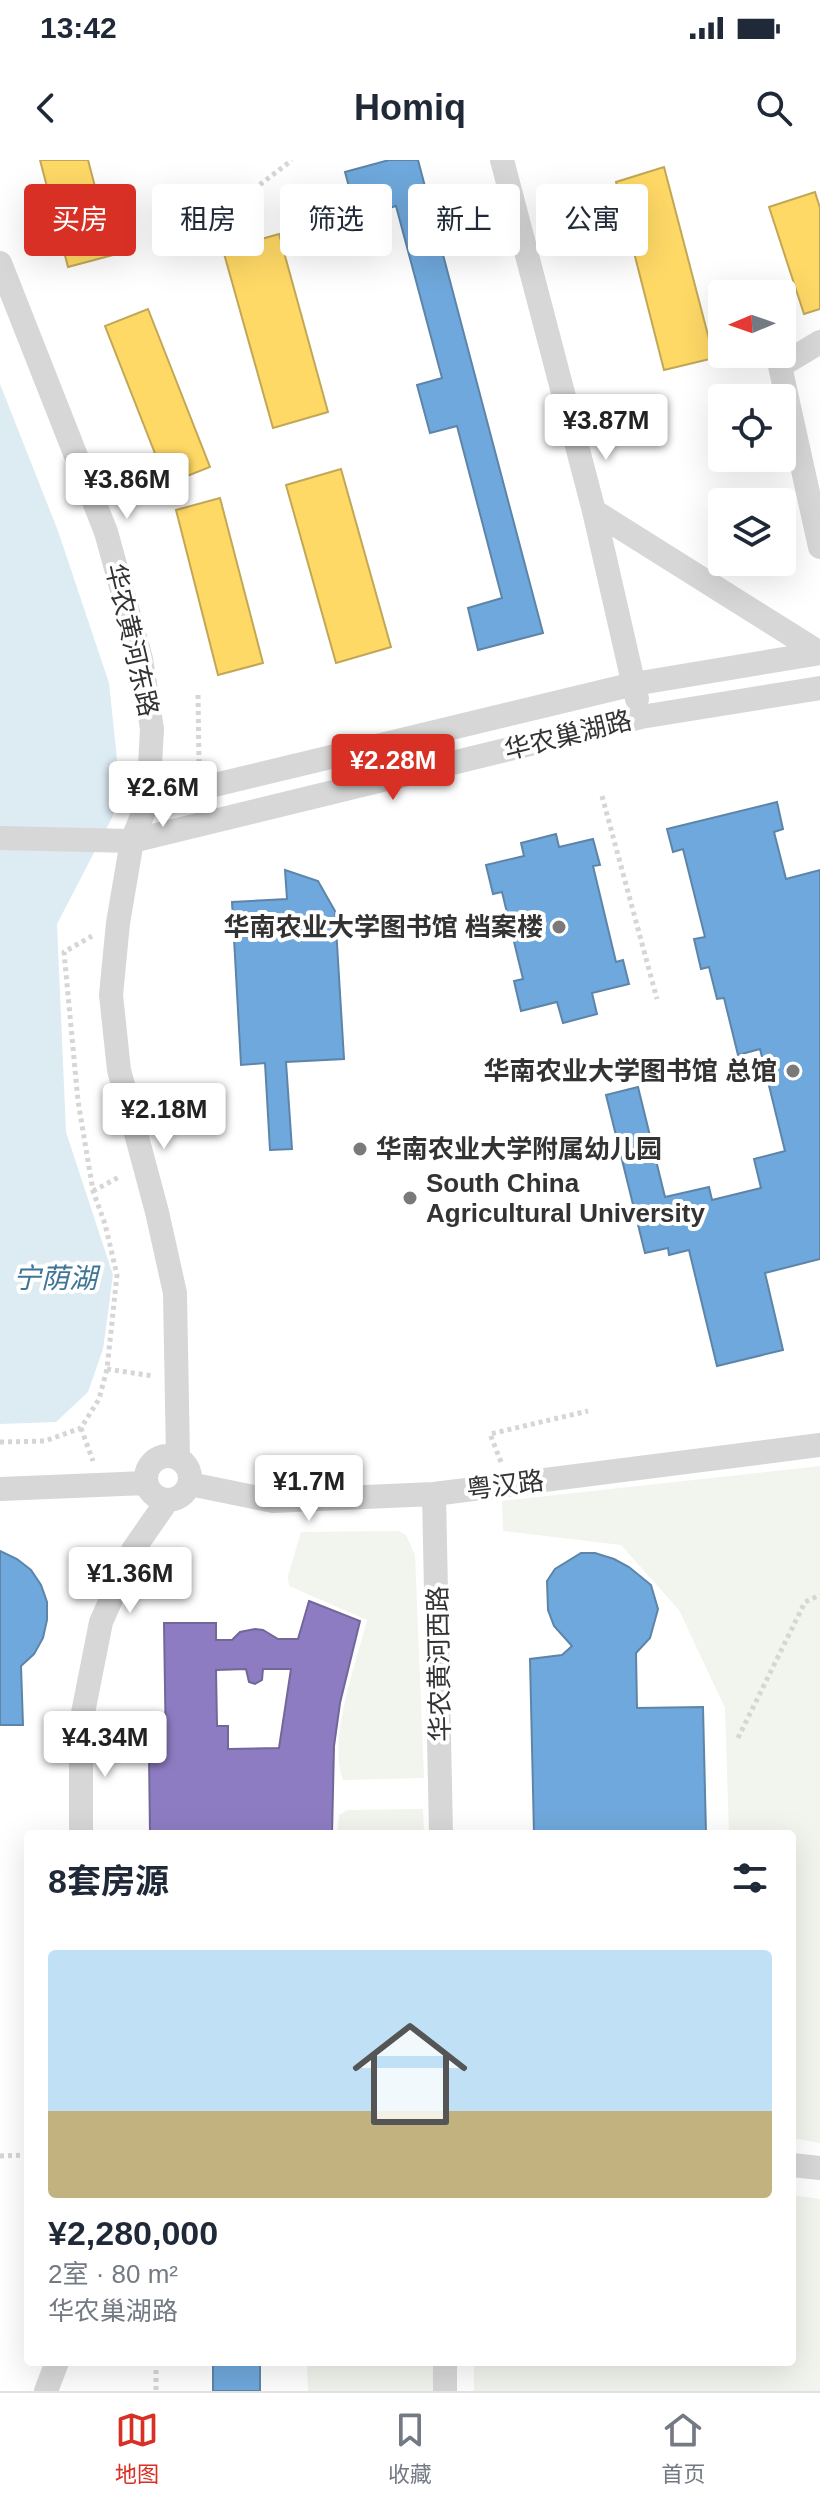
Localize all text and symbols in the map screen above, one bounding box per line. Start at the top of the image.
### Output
text: 13:42 [40,11,117,44]
icon: back [24,86,68,130]
icon: search [752,86,796,130]
text: Homiq [354,87,466,128]
chip: 买房 [24,184,136,256]
chip: 租房 [152,184,264,256]
chip: 筛选 [280,184,392,256]
chip: 新上 [408,184,520,256]
chip: 公寓 [536,184,648,256]
north arrow [708,280,796,368]
map controls [708,280,796,576]
button: locate [708,384,796,472]
pin: ¥3.87M [541,394,671,462]
text: ¥3.87M [563,405,649,435]
pin: ¥3.86M [62,453,192,521]
text: ¥3.86M [84,464,170,494]
button: layers [708,488,796,576]
street label: 华农黄河东路 [100,561,164,719]
street label: 华农巢湖路 [501,705,635,765]
pin: ¥2.28M [328,734,458,802]
text: ¥2.28M [350,745,436,775]
pin: ¥2.6M [107,761,219,829]
text: ¥2.6M [127,772,199,802]
place label: 华南农业大学图书馆 档案楼 [224,912,543,942]
marker: 华南农业大学图书馆 档案楼 [550,918,568,936]
place label: 华南农业大学图书馆 总馆 [484,1056,777,1086]
marker: 华南农业大学图书馆 总馆 [784,1062,802,1080]
pin: ¥2.18M [99,1083,229,1151]
text: ¥2.18M [121,1094,207,1124]
place label: 华南农业大学附属幼儿园 [376,1134,662,1164]
marker: 华南农业大学附属幼儿园 [351,1140,369,1158]
place label: South China Agricultural University [426,1168,705,1228]
marker: South China Agricultural University [401,1189,419,1207]
water label: 宁荫湖 [13,1263,101,1294]
pin: ¥1.7M [253,1455,365,1523]
street label: 粤汉路 [464,1465,546,1505]
text: ¥1.7M [273,1466,345,1496]
pin: ¥1.36M [65,1547,195,1615]
text: ¥1.36M [87,1558,173,1588]
street label: 华农黄河西路 [423,1586,455,1742]
pin: ¥4.34M [40,1711,170,1779]
text: ¥4.34M [62,1722,148,1752]
icon: filters [728,1856,772,1900]
text: 8套房源 [48,1862,169,1900]
icon: home [338,2002,482,2146]
text: ¥2,280,000 [48,2214,218,2252]
text: 2室 · 80 m² [48,2259,178,2289]
text: 华农巢湖路 [48,2296,178,2326]
tab: 地图 [115,2408,159,2488]
tab: 收藏 [388,2408,432,2488]
tab: 首页 [661,2408,705,2488]

